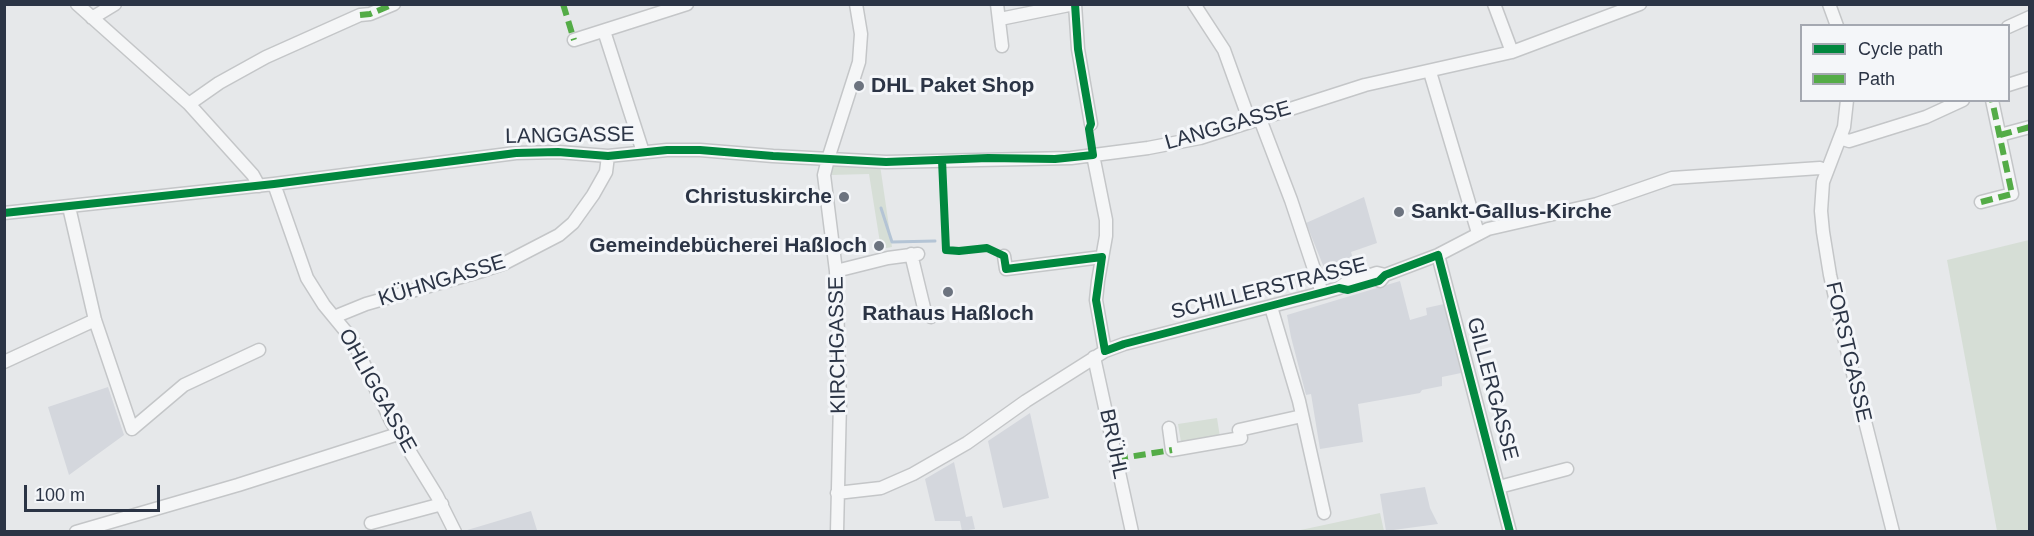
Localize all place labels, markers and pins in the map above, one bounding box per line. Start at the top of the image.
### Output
place label: DHL Paket Shop [871,73,1034,99]
marker: DHL Paket Shop [852,79,866,93]
place label: Christuskirche [685,184,832,210]
marker: Christuskirche [837,190,851,204]
place label: Sankt-Gallus-Kirche [1411,199,1612,225]
marker: Sankt-Gallus-Kirche [1392,205,1406,219]
place label: Gemeindebücherei Haßloch [589,233,867,259]
marker: Gemeindebücherei Haßloch [872,239,886,253]
marker: Rathaus Haßloch [941,285,955,299]
place label: Rathaus Haßloch [862,301,1034,327]

